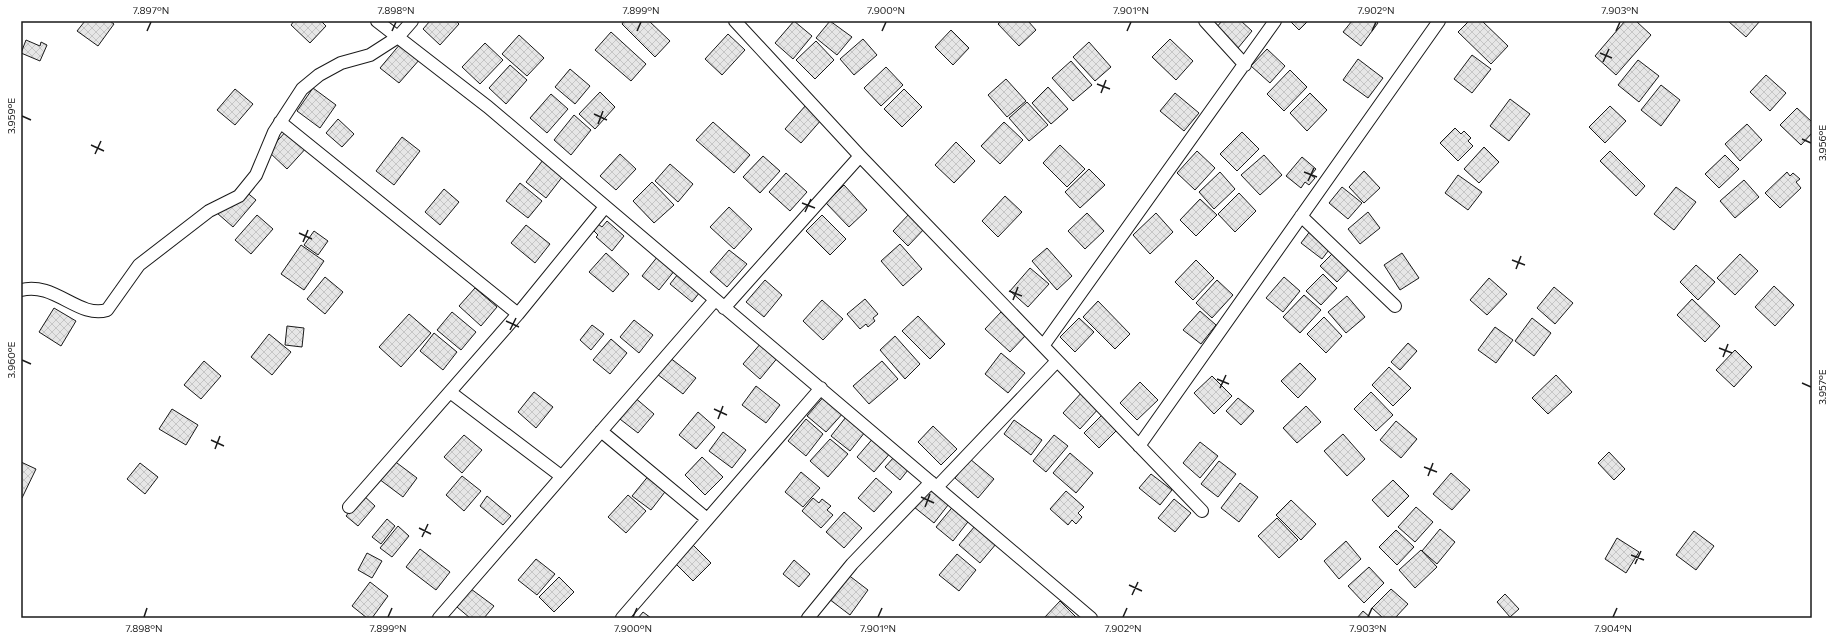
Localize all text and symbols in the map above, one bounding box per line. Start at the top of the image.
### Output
text: 7.897°N [133,4,169,16]
text: 7.898°N [377,4,415,16]
text: 7.899°N [622,4,660,16]
text: 7.900°N [867,4,905,16]
text: 7.901°N [1113,4,1149,16]
text: 7.902°N [1357,4,1395,16]
text: 7.903°N [1601,4,1639,16]
text: 3.959°E [5,98,17,134]
text: 3.956°E [1816,125,1828,161]
text: 3.960°E [5,341,17,379]
text: 3.957°E [1816,369,1828,405]
text: 7.898°N [125,622,163,634]
text: 7.899°N [369,622,407,634]
text: 7.900°N [614,622,652,634]
text: 7.901°N [860,622,896,634]
text: 7.902°N [1104,622,1142,634]
text: 7.903°N [1349,622,1387,634]
text: 7.904°N [1594,622,1632,634]

